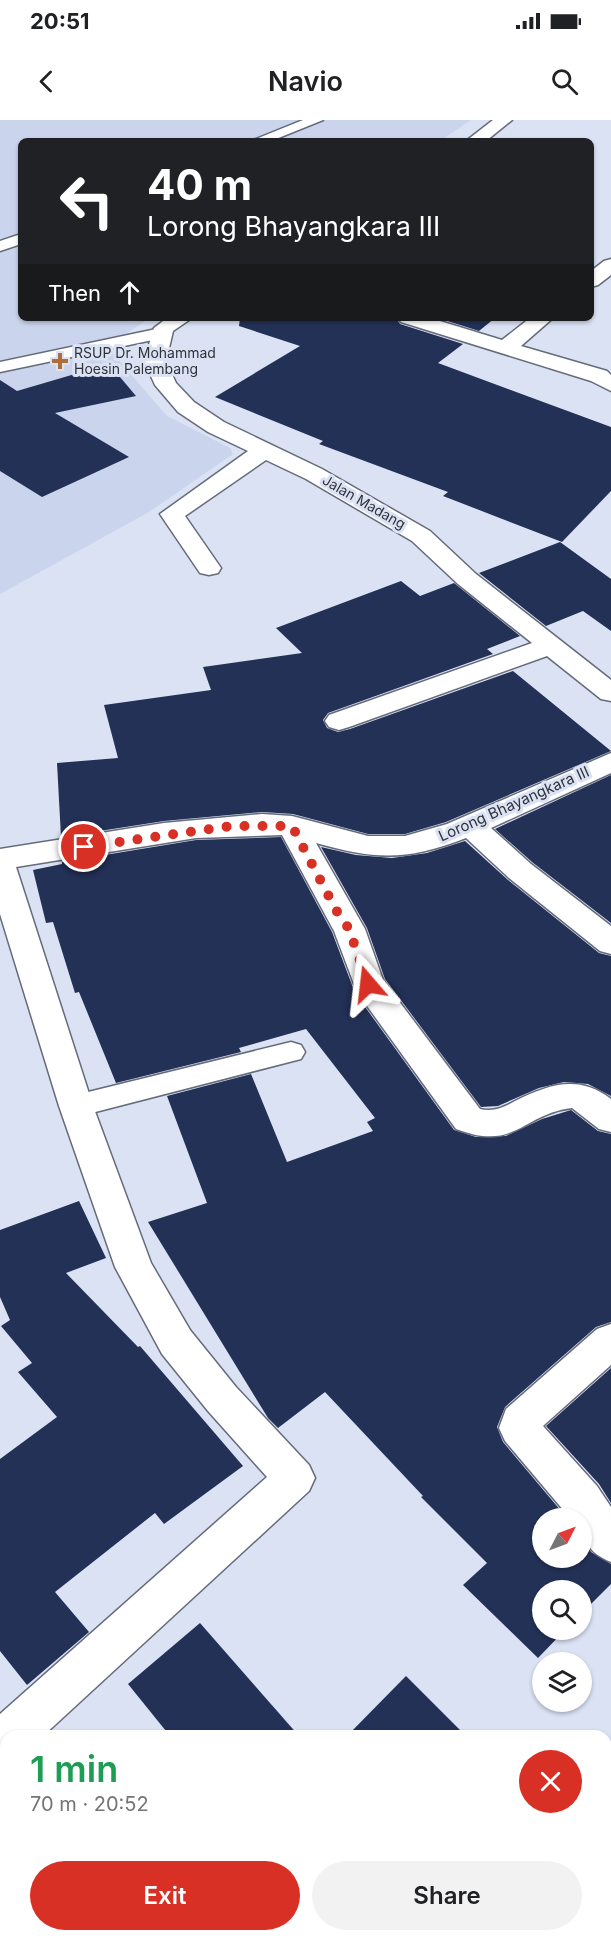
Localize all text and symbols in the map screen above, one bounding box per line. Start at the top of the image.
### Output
text: 20:51 [30,8,90,34]
icon: back [30,65,63,98]
text: Navio [268,65,343,98]
icon: search [548,65,581,98]
text: 40 m [147,159,252,210]
icon: left [48,162,126,240]
text: Lorong Bhayangkara III [147,210,440,243]
icon: ahead [113,276,146,309]
text: Then [48,280,101,306]
place label: RSUP Dr. Mohammad Hoesin Palembang [74,344,216,377]
marker: RSUP Dr. Mohammad Hoesin Palembang [51,352,69,370]
street label: Jalan Madang [320,471,409,532]
street label: Lorong Bhayangkara III [436,762,592,845]
pin [58,821,109,872]
icon: arrive [67,830,100,863]
position arrow [336,952,400,1016]
north arrow [532,1508,592,1568]
map controls [532,1508,592,1712]
button: search [532,1580,592,1640]
button: layers [532,1652,592,1712]
text: 1 min [30,1747,118,1791]
button: close [519,1750,582,1813]
text: 70 m · 20:52 [30,1792,149,1816]
button: Exit [30,1861,300,1930]
button: Share [312,1861,582,1930]

